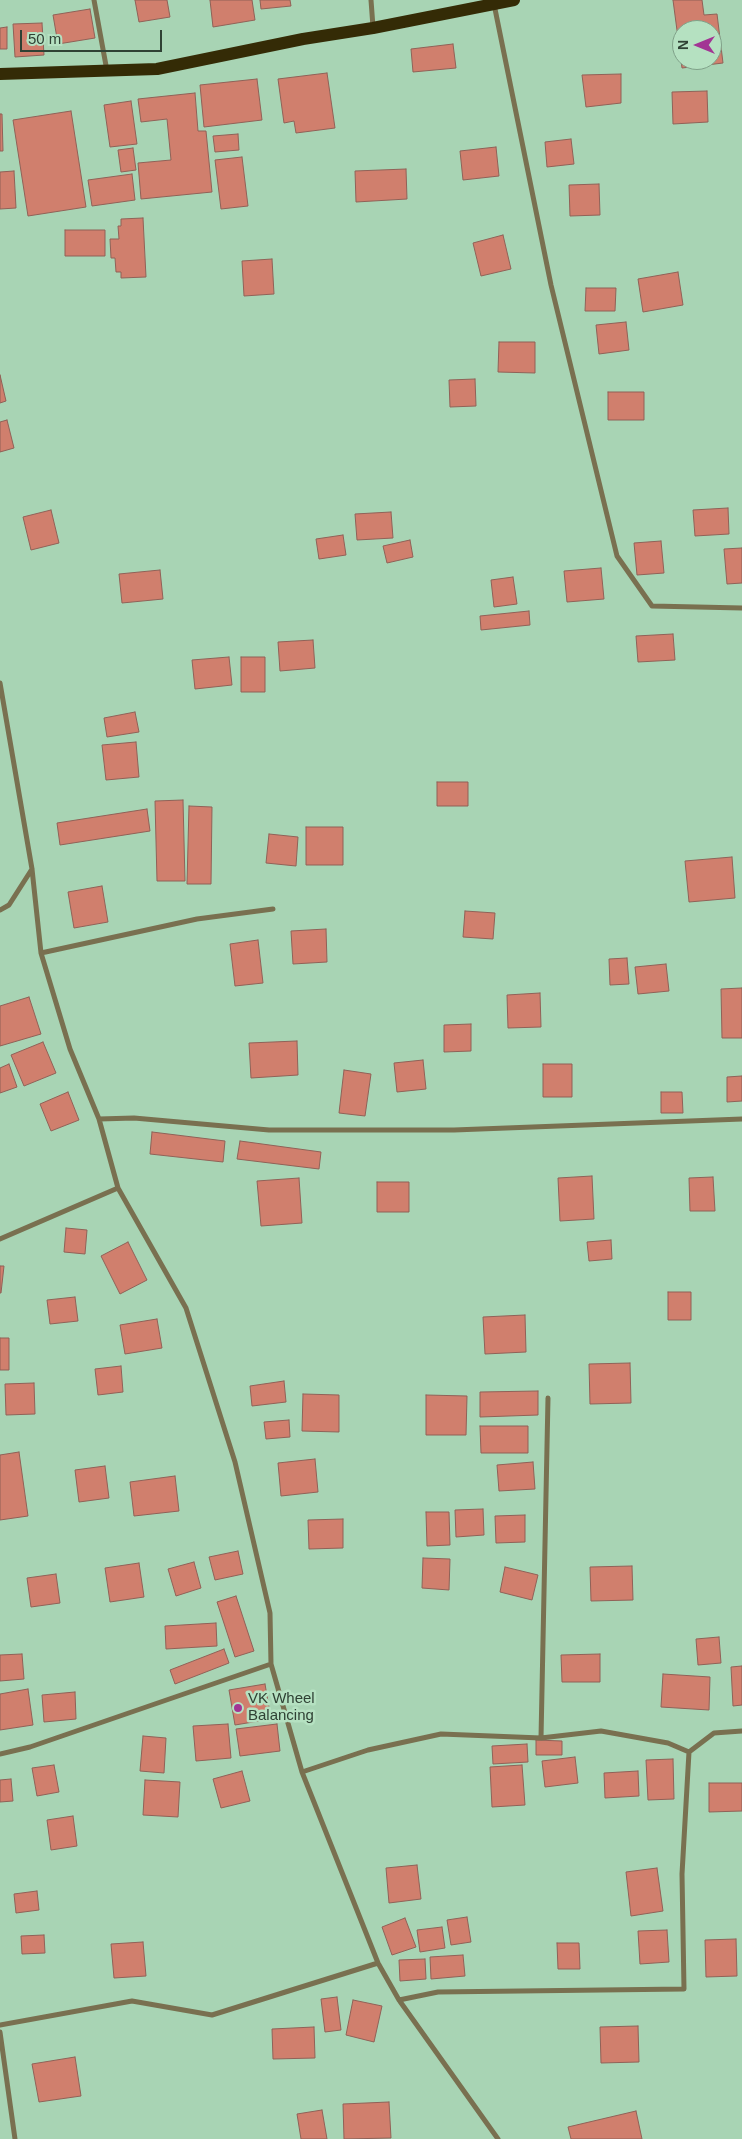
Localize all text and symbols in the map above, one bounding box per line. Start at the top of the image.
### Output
scale bar [22,20,165,52]
north arrow [672,20,722,70]
text: 50 m [28,30,61,47]
text: N [675,40,691,50]
place label: VK Wheel Balancing [248,1690,315,1725]
marker: VK Wheel Balancing [232,1702,244,1714]

